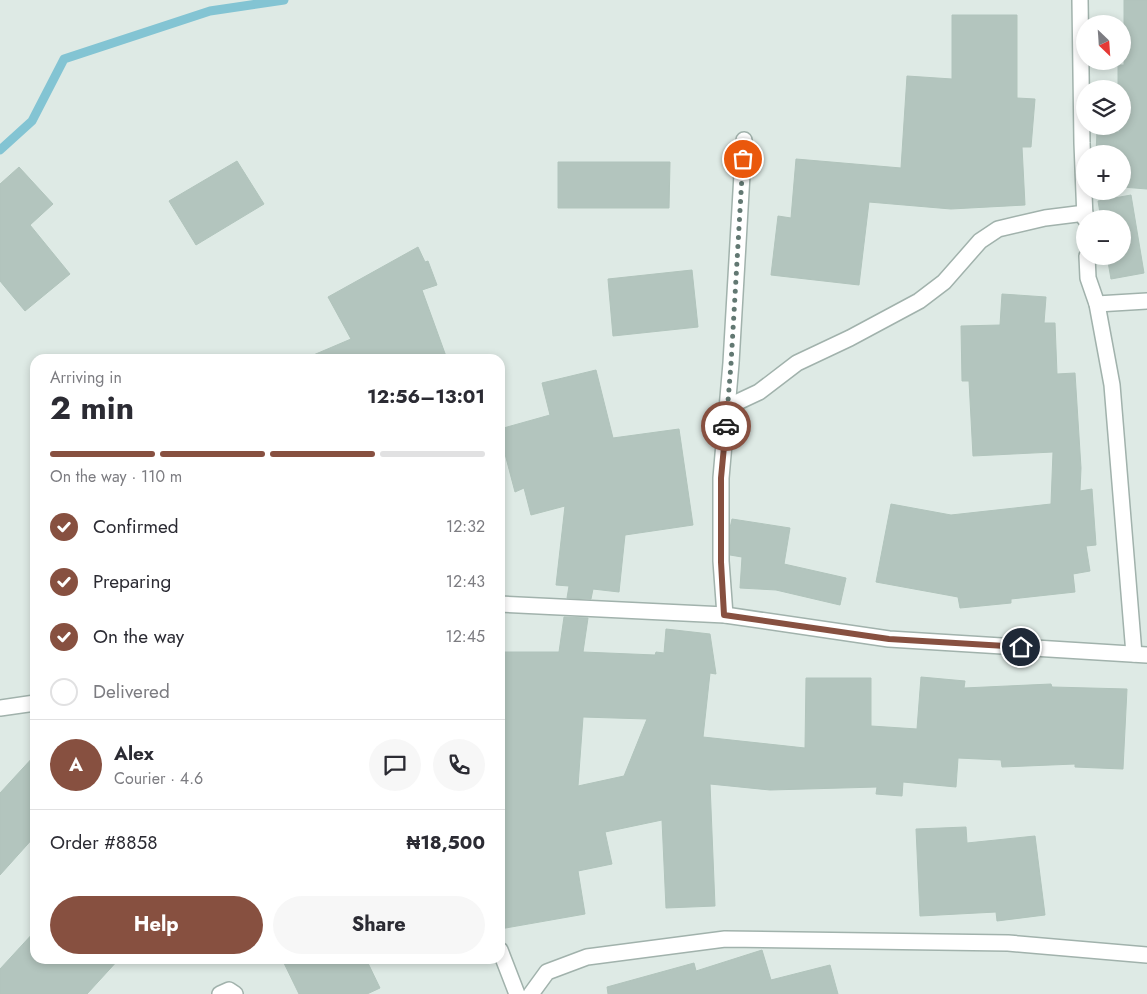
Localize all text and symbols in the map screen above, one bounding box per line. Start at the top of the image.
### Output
north arrow [1076,15,1131,70]
map controls [1076,15,1131,265]
button: layers [1076,80,1131,135]
pin [722,138,764,180]
icon: bag [729,145,757,173]
button: + [1076,145,1131,200]
button: − [1076,210,1131,265]
text: Arriving in [50,366,122,389]
text: 12:56–13:01 [367,383,485,410]
text: 2 min [50,385,134,431]
courier [701,401,751,451]
icon: car [712,412,740,440]
text: On the way · 110 m [50,465,182,488]
icon: check [50,513,78,541]
text: Confirmed [93,513,179,540]
text: 12:32 [446,515,485,538]
icon: check [50,568,78,596]
text: Preparing [93,568,171,595]
text: 12:43 [446,570,485,593]
icon: check [50,623,78,651]
text: On the way [93,623,184,650]
text: 12:45 [446,625,485,648]
pin [1000,626,1042,668]
icon: home [1007,633,1035,661]
text: Delivered [93,678,170,705]
button: chat [369,739,421,791]
button: phone [433,739,485,791]
text: Alex [114,740,154,767]
text: A [69,751,83,778]
text: Courier · 4.6 [114,767,203,790]
text: Order #8858 [50,829,158,856]
text: ₦18,500 [406,829,485,856]
button: Help [50,896,263,954]
button: Share [273,896,485,954]

